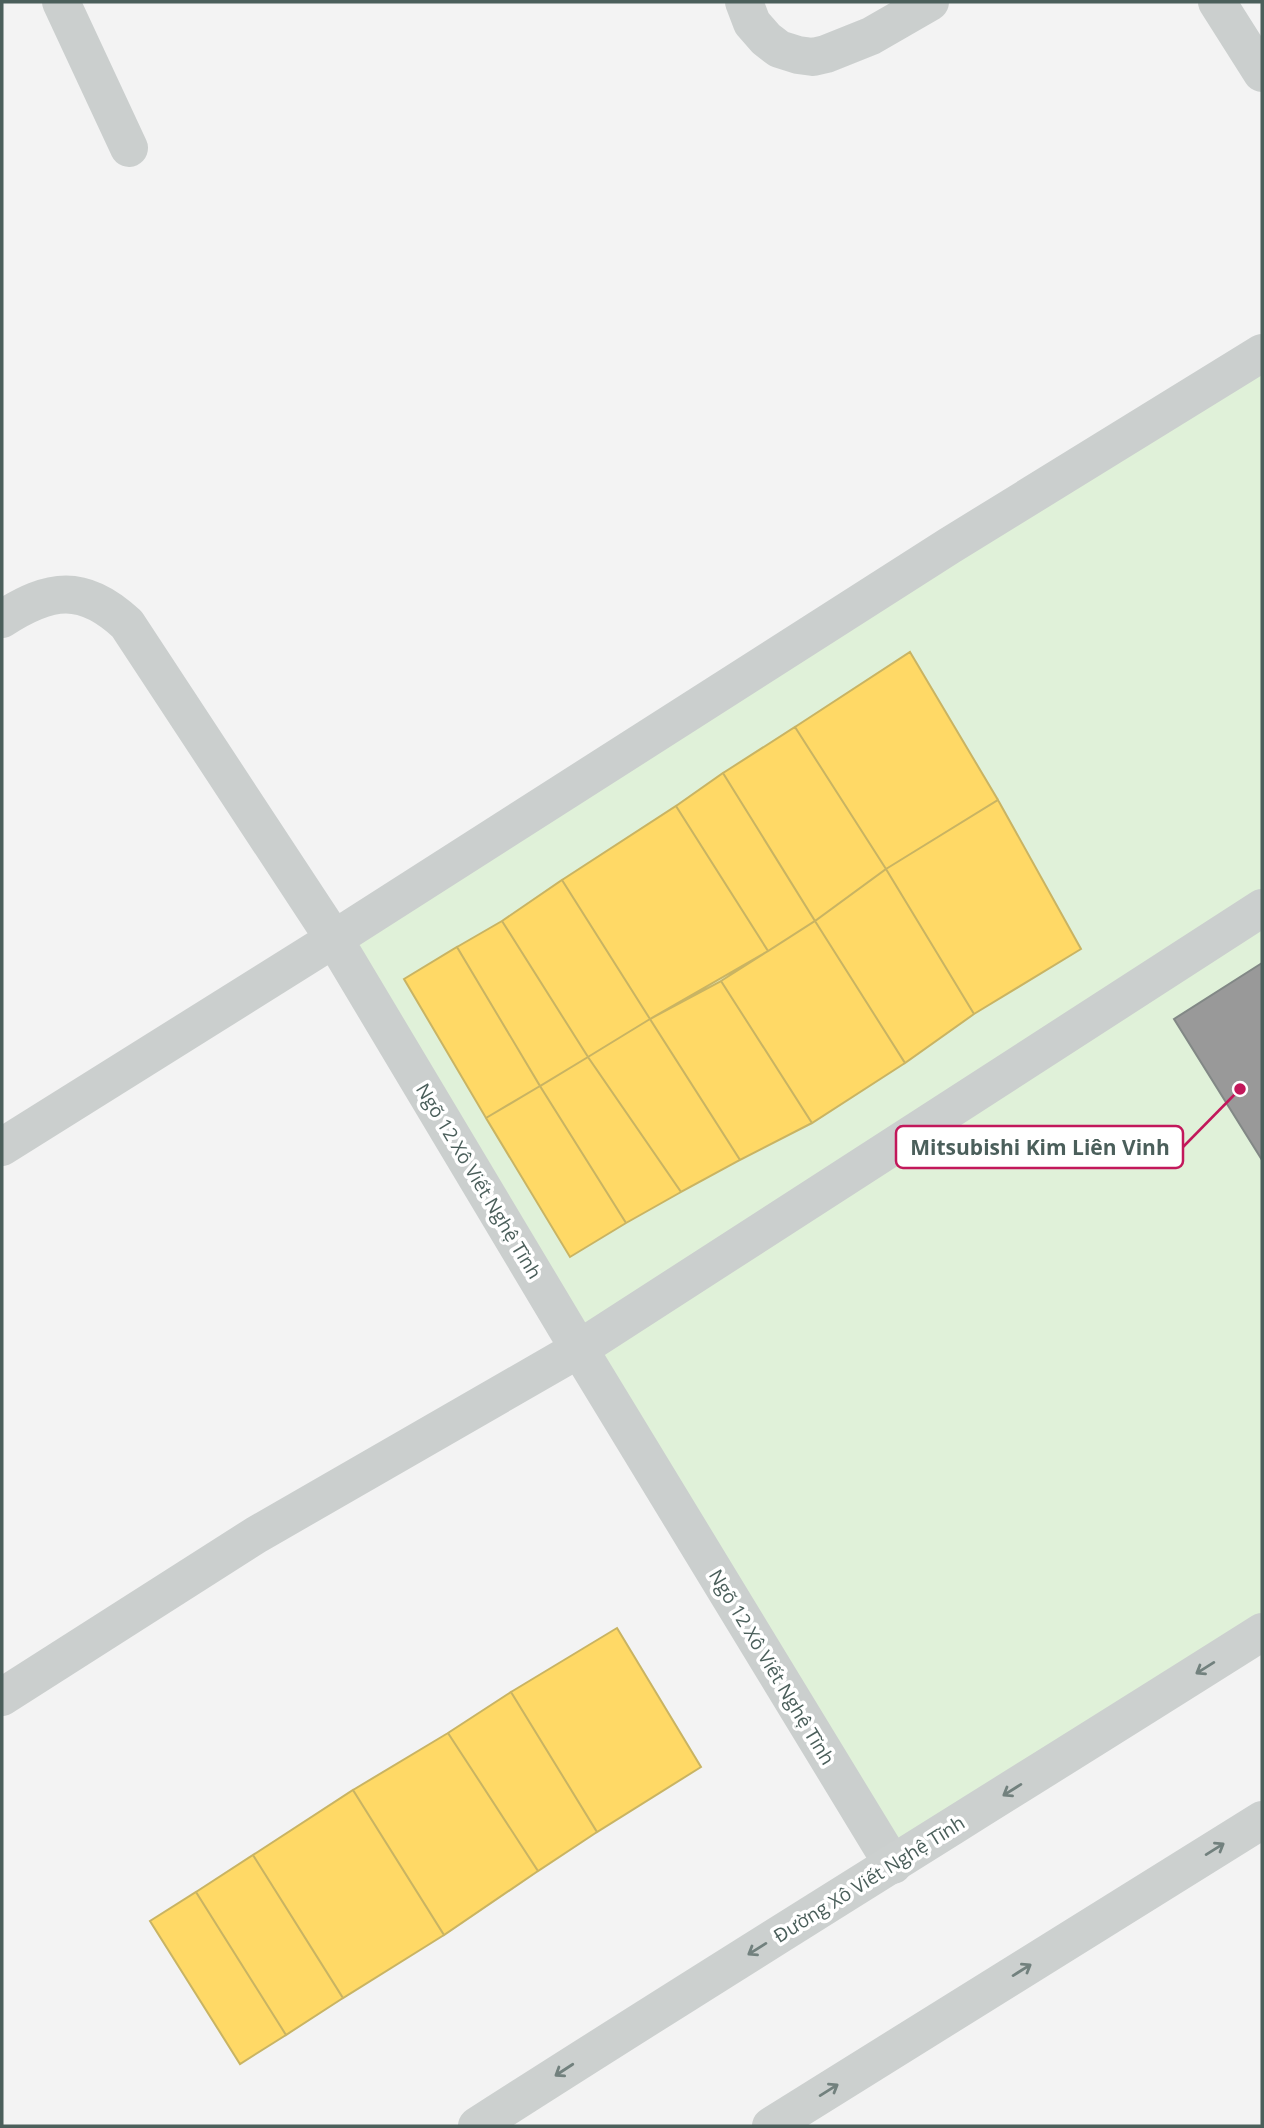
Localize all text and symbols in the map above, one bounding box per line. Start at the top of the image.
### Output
street label: Ngõ 12 Xô Viết Nghệ Tĩnh [410,1078,548,1284]
callout: Mitsubishi Kim Liên Vinh [896,1126,1183,1168]
text: Mitsubishi Kim Liên Vinh [910,1133,1170,1161]
street label: Ngõ 12 Xô Viết Nghệ Tĩnh [703,1564,841,1770]
one-way arrow [1195,1662,1215,1676]
one-way arrow [1003,1782,1022,1797]
street label: Đường Xô Viết Nghệ Tĩnh [768,1809,970,1949]
one-way arrow [1205,1842,1224,1857]
one-way arrow [747,1943,767,1957]
one-way arrow [1012,1962,1031,1977]
one-way arrow [555,2063,574,2078]
one-way arrow [819,2083,838,2098]

